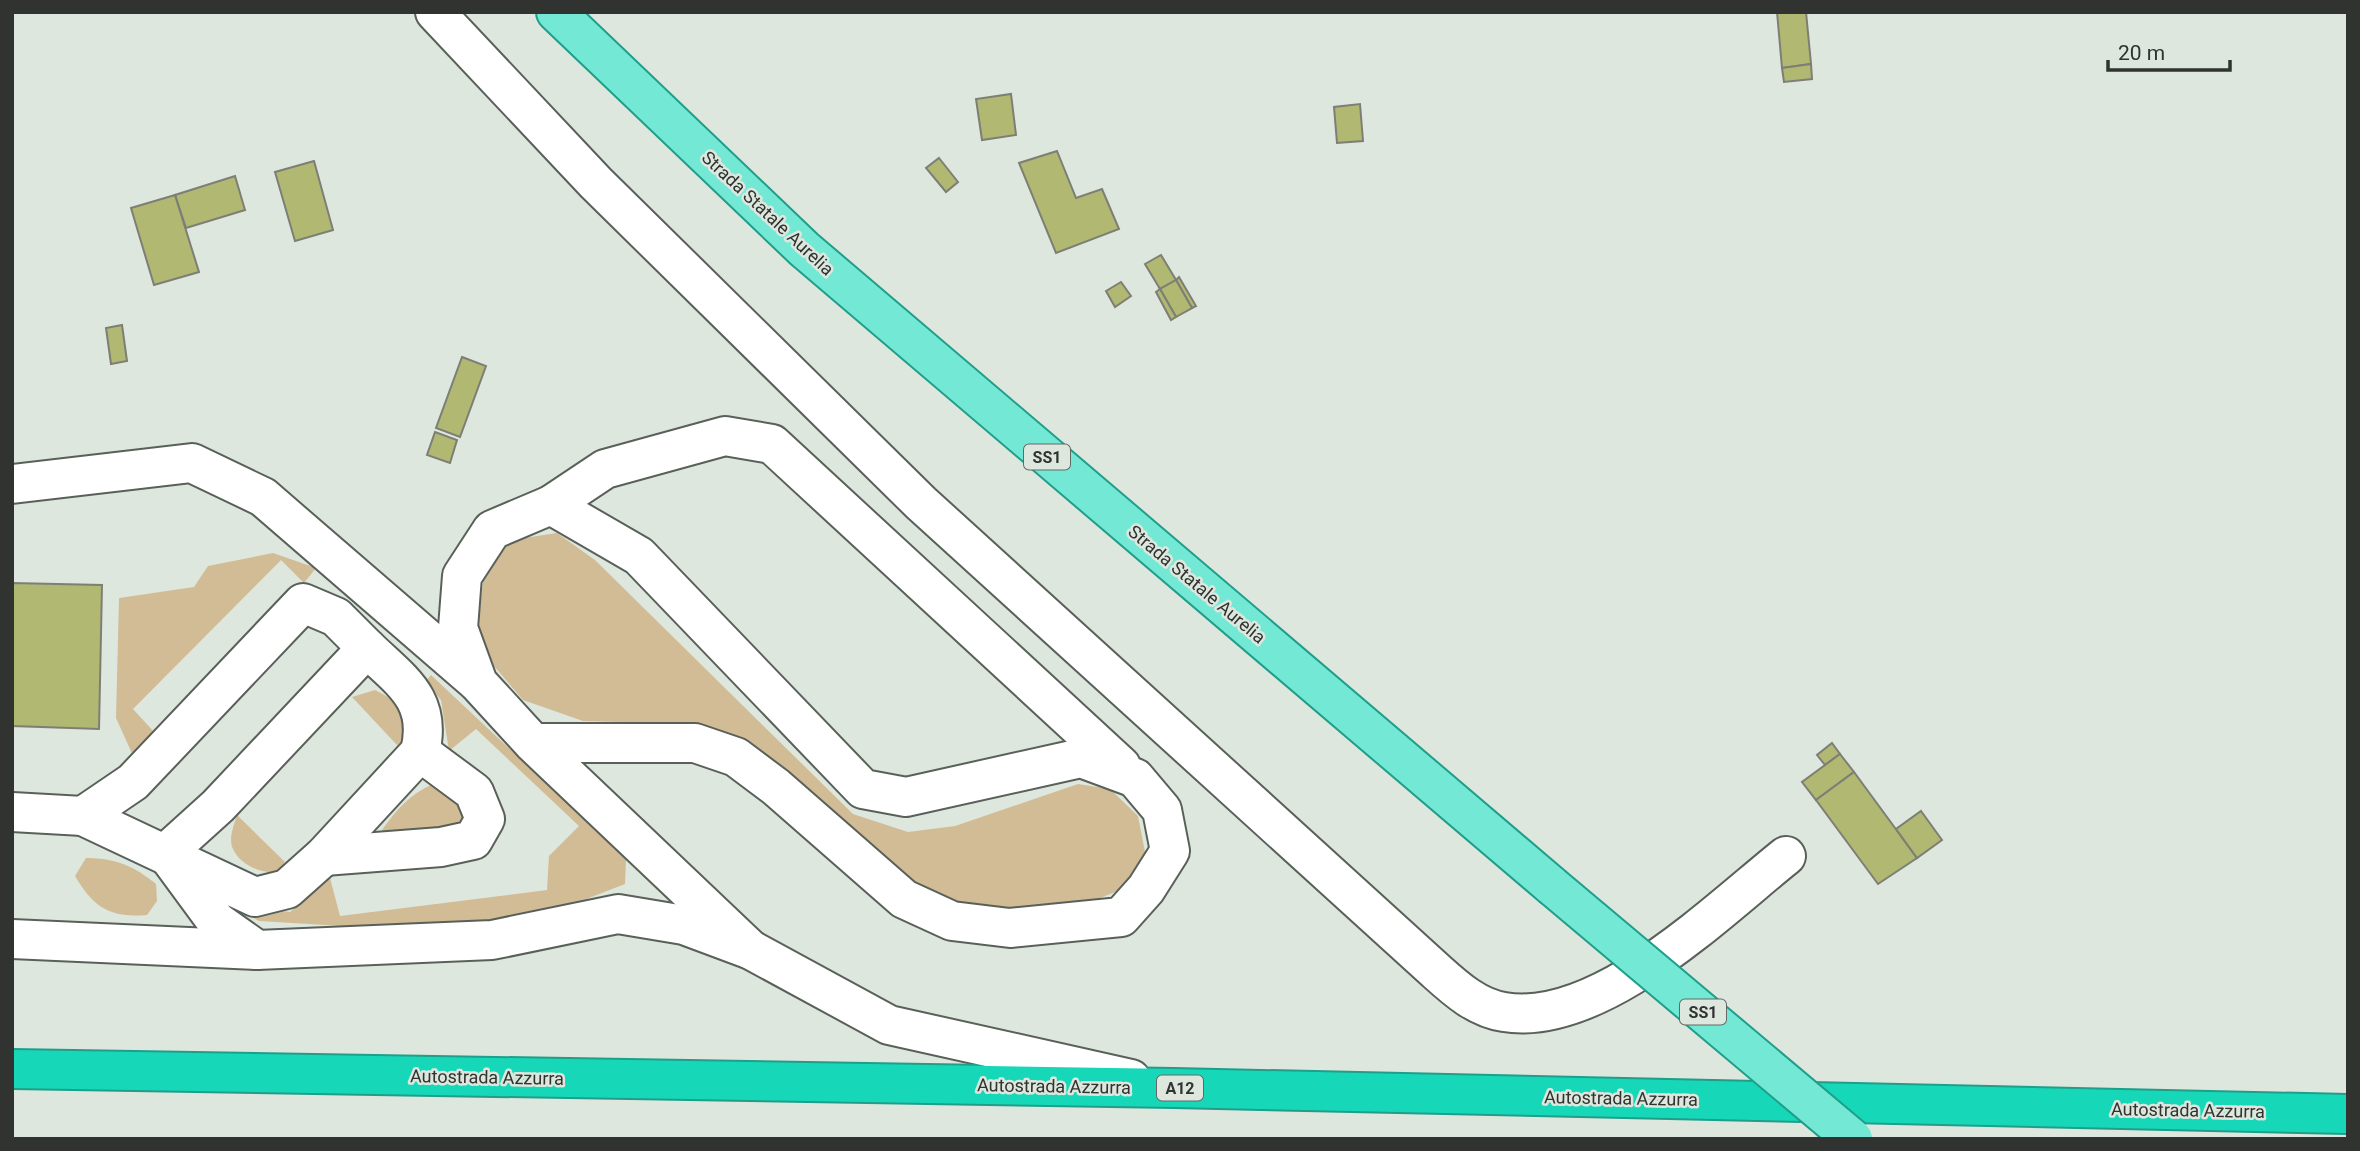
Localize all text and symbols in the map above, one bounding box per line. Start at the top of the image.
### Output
scale bar [2108,28,2230,72]
text: 20 m [2118,41,2165,65]
street label: Strada Statale Aurelia [698,146,838,280]
road number: SS1 [1024,445,1070,470]
street label: Strada Statale Aurelia [1124,521,1270,647]
road number: SS1 [1680,1000,1726,1024]
street label: Autostrada Azzurra [410,1065,564,1089]
street label: Autostrada Azzurra [977,1074,1131,1098]
road number: A12 [1157,1076,1203,1100]
street label: Autostrada Azzurra [1544,1086,1698,1110]
street label: Autostrada Azzurra [2111,1098,2265,1122]

